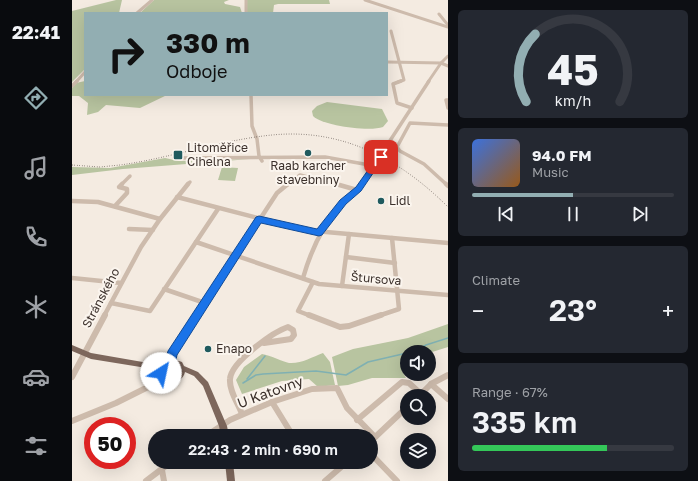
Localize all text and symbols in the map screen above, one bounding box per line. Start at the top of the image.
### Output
text: 22:41 [12,21,60,43]
text: 330 m [166,26,250,59]
icon: right [100,28,152,80]
text: 45 [547,44,599,94]
text: Odboje [166,60,228,82]
icon: directions [22,84,50,112]
text: km/h [555,91,591,108]
place label: Litoměřice Cihelna [187,140,248,169]
pin [364,140,398,174]
icon: arrive [370,146,392,168]
text: 94.0 FM [532,146,591,164]
marker: Raab karcher stavebniny [303,148,313,158]
marker: Litoměřice Cihelna [172,149,184,161]
icon: music [22,154,50,182]
place label: Raab karcher stavebniny [270,158,346,187]
text: Music [532,164,569,180]
place label: Lidl [389,193,410,208]
marker: Lidl [376,196,386,206]
icon: previous [495,203,517,225]
icon: pause [562,203,584,225]
icon: next [629,203,651,225]
icon: phone [22,223,50,251]
street label: Stránského [79,265,123,330]
street label: Štursova [350,269,402,288]
text: Climate [472,272,520,288]
text: 23° [549,292,597,328]
icon: climate [22,293,50,321]
text: − [472,297,484,324]
text: + [662,297,674,324]
place label: Enapo [216,341,252,356]
marker: Enapo [203,344,213,354]
map controls [400,345,436,469]
button: sound [400,345,436,381]
position arrow [140,352,182,394]
icon: car [22,363,50,391]
street label: U Katovny [235,372,305,411]
text: Range · 67% [472,384,548,400]
button: search [400,389,436,425]
text: 335 km [472,404,577,440]
speed limit sign: 50 [84,417,136,469]
icon: filters [22,432,50,460]
button: layers [400,433,436,469]
text: 22:43 · 2 min · 690 m [188,440,338,458]

